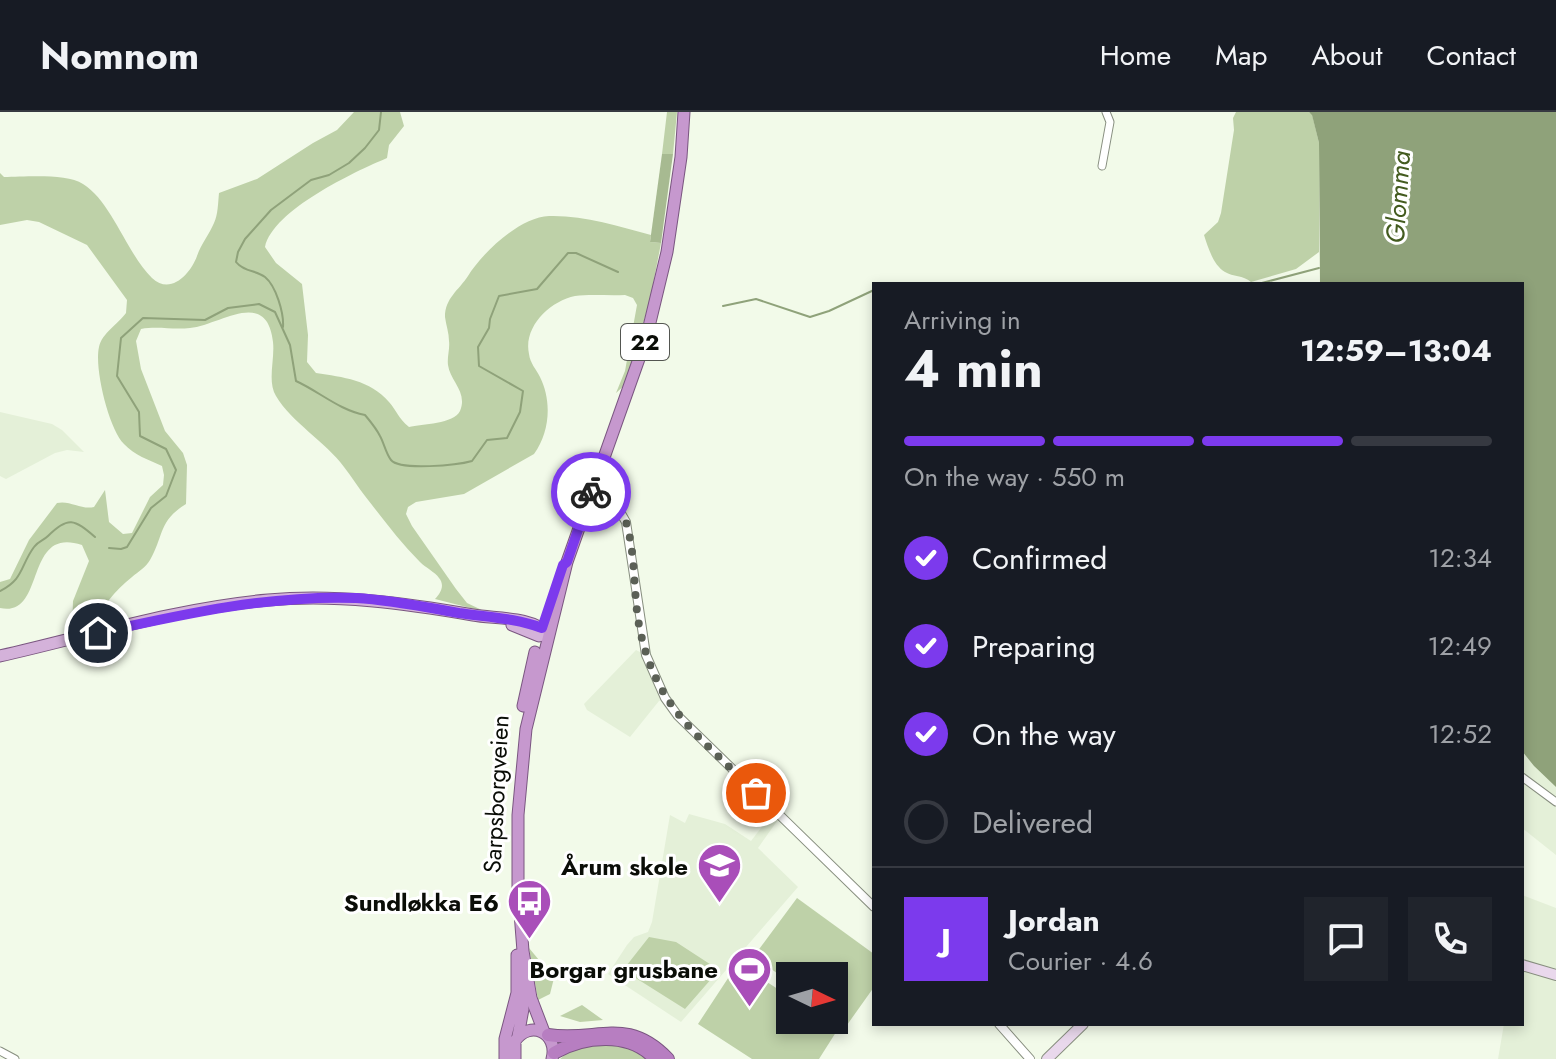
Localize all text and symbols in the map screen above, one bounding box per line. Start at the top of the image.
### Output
text: Nomnom [40,28,199,83]
text: Home [1100,35,1171,76]
text: Map [1215,35,1267,76]
text: About [1311,35,1383,76]
text: Contact [1427,35,1516,76]
water label: Glomma [1376,149,1420,245]
text: Arriving in [904,301,1021,339]
road number: 22 [621,324,669,360]
text: 12:59–13:04 [1300,329,1492,372]
text: 4 min [904,331,1043,407]
courier [551,452,631,532]
text: On the way · 550 m [904,458,1125,496]
icon: bike [569,470,613,514]
icon: check [904,536,948,580]
text: Confirmed [972,537,1107,580]
text: 12:34 [1428,539,1492,577]
pin [64,599,132,667]
icon: home [76,611,120,655]
icon: check [904,624,948,668]
text: Preparing [972,625,1096,668]
text: 12:49 [1428,627,1492,665]
icon: check [904,712,948,756]
text: On the way [972,713,1116,756]
street label: Sarpsborgveien [474,714,518,874]
text: 12:52 [1428,715,1492,753]
pin [722,759,790,827]
icon: bag [734,771,778,815]
text: Delivered [972,801,1093,844]
school or university icon: Årum skole [695,842,743,905]
place label: Årum skole [560,849,688,884]
bus stop icon: Sundløkka E6 [506,878,554,941]
place label: Sundløkka E6 [344,885,499,920]
button: chat [1304,897,1388,981]
button: phone [1408,897,1492,981]
text: Jordan [1008,899,1100,942]
text: J [941,918,951,961]
text: Courier · 4.6 [1008,942,1153,980]
sports icon: Borgar grusbane [725,945,773,1008]
place label: Borgar grusbane [529,952,718,987]
north arrow [776,962,848,1034]
map controls [776,962,848,1034]

